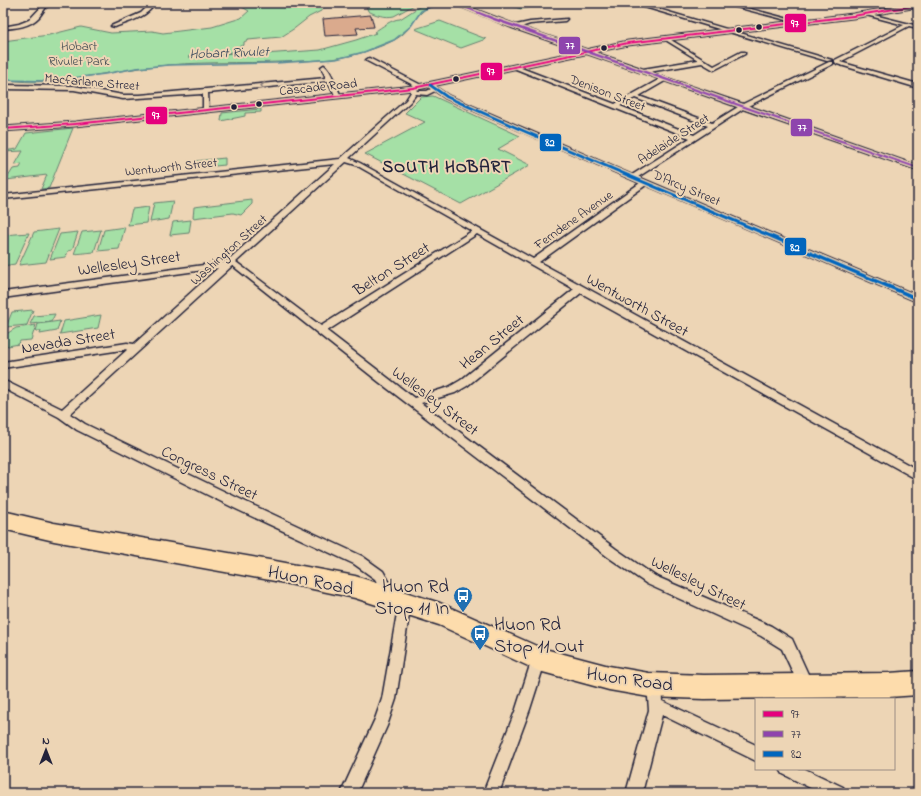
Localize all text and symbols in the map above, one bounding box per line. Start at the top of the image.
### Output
line badge: 97 [784,13,807,33]
text: 97 [790,16,799,32]
unlabelled marker [754,22,764,32]
unlabelled marker [734,25,744,35]
line badge: 77 [558,36,581,55]
park label: Hobart Rivulet Park [48,37,110,71]
text: 77 [565,38,575,54]
water label: Hobart Rivulet [189,42,270,65]
unlabelled marker [599,43,609,53]
line badge: 97 [480,62,503,81]
text: 97 [486,64,495,80]
street label: Macfarlane Street [44,69,141,96]
street label: Denison Street [566,70,649,117]
street label: Cascade Road [278,74,359,101]
unlabelled marker [451,74,461,84]
one-way arrow [260,81,266,90]
unlabelled marker [254,99,264,109]
unlabelled marker [229,102,239,112]
line badge: 97 [145,106,168,125]
text: 97 [151,108,160,124]
street label: Adelaide Street [634,109,714,170]
line badge: 77 [790,118,813,137]
text: 77 [797,120,807,136]
line badge: 82 [539,133,562,152]
text: 82 [544,135,555,151]
street label: Wentworth Street [124,153,219,182]
district label: SOUTH HOBART [382,155,512,180]
street label: D'Arcy Street [648,165,724,212]
street label: Ferndene Avenue [530,186,617,255]
street label: Washington Street [186,210,273,291]
street label: Belton Street [348,236,436,303]
line badge: 82 [784,237,807,256]
text: 82 [789,240,800,256]
street label: Wellesley Street [76,245,183,283]
street label: Wentworth Street [581,268,693,344]
street label: Hean Street [455,309,530,376]
street label: Nevada Street [20,323,118,361]
street label: Wellesley Street [386,361,484,443]
street label: Congress Street [157,440,262,508]
street label: Wellesley Street [646,550,750,618]
street label: Huon Road [265,559,356,604]
place label: Huon Rd Stop 11 In [375,574,449,623]
bus stop icon: Huon Rd Stop 11 In [452,585,474,613]
place label: Huon Rd Stop 11 Out [494,612,585,661]
bus stop icon: Huon Rd Stop 11 Out [469,623,491,651]
street label: Huon Road [585,661,675,700]
legend [755,698,895,770]
text: 97 [791,706,800,724]
text: 77 [791,726,801,744]
north arrow [26,730,66,770]
text: N [42,733,50,749]
text: 82 [791,746,802,764]

